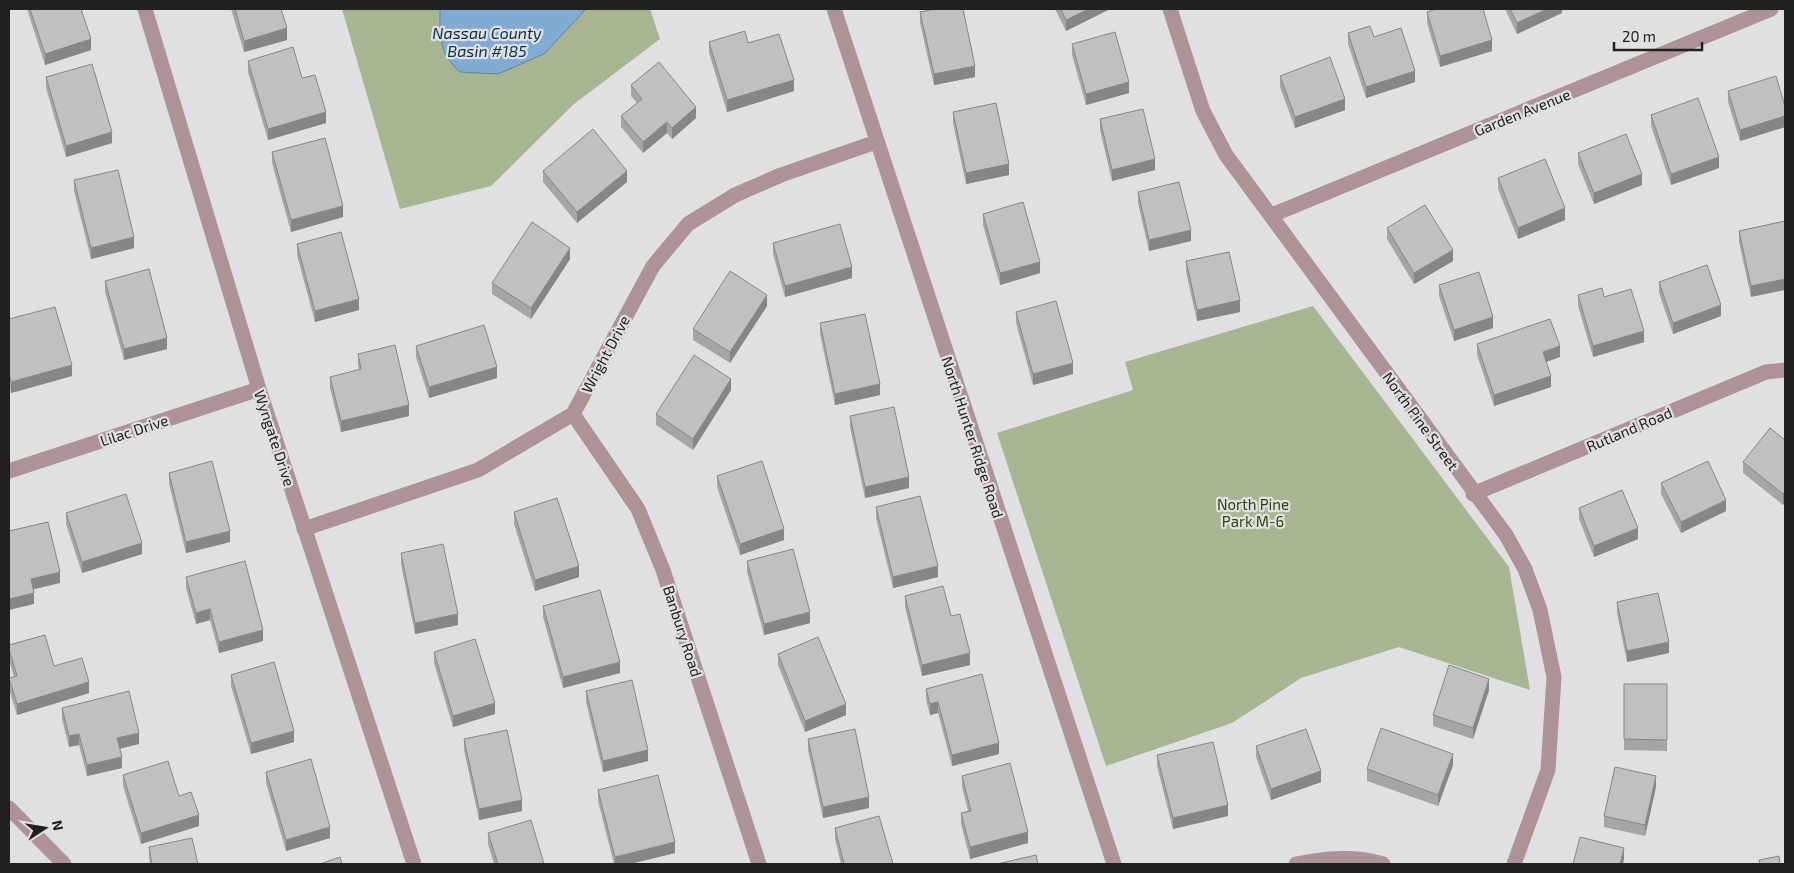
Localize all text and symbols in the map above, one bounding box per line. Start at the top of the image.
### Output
scale bar [1614,20,1702,52]
water label: Nassau County Basin #185 [432,23,542,60]
text: 20 m [1622,27,1656,45]
street label: Garden Avenue [1471,85,1573,139]
street label: Wright Drive [577,312,633,396]
street label: North Hunter Ridge Road [938,354,1008,520]
street label: North Pine Street [1379,368,1463,474]
street label: Wyngate Drive [251,388,299,488]
street label: Rutland Road [1583,403,1675,455]
street label: Lilac Drive [98,411,170,449]
park label: North Pine Park M-6 [1217,495,1289,530]
street label: Banbury Road [660,583,706,679]
north arrow [20,803,70,853]
text: N [49,818,68,832]

